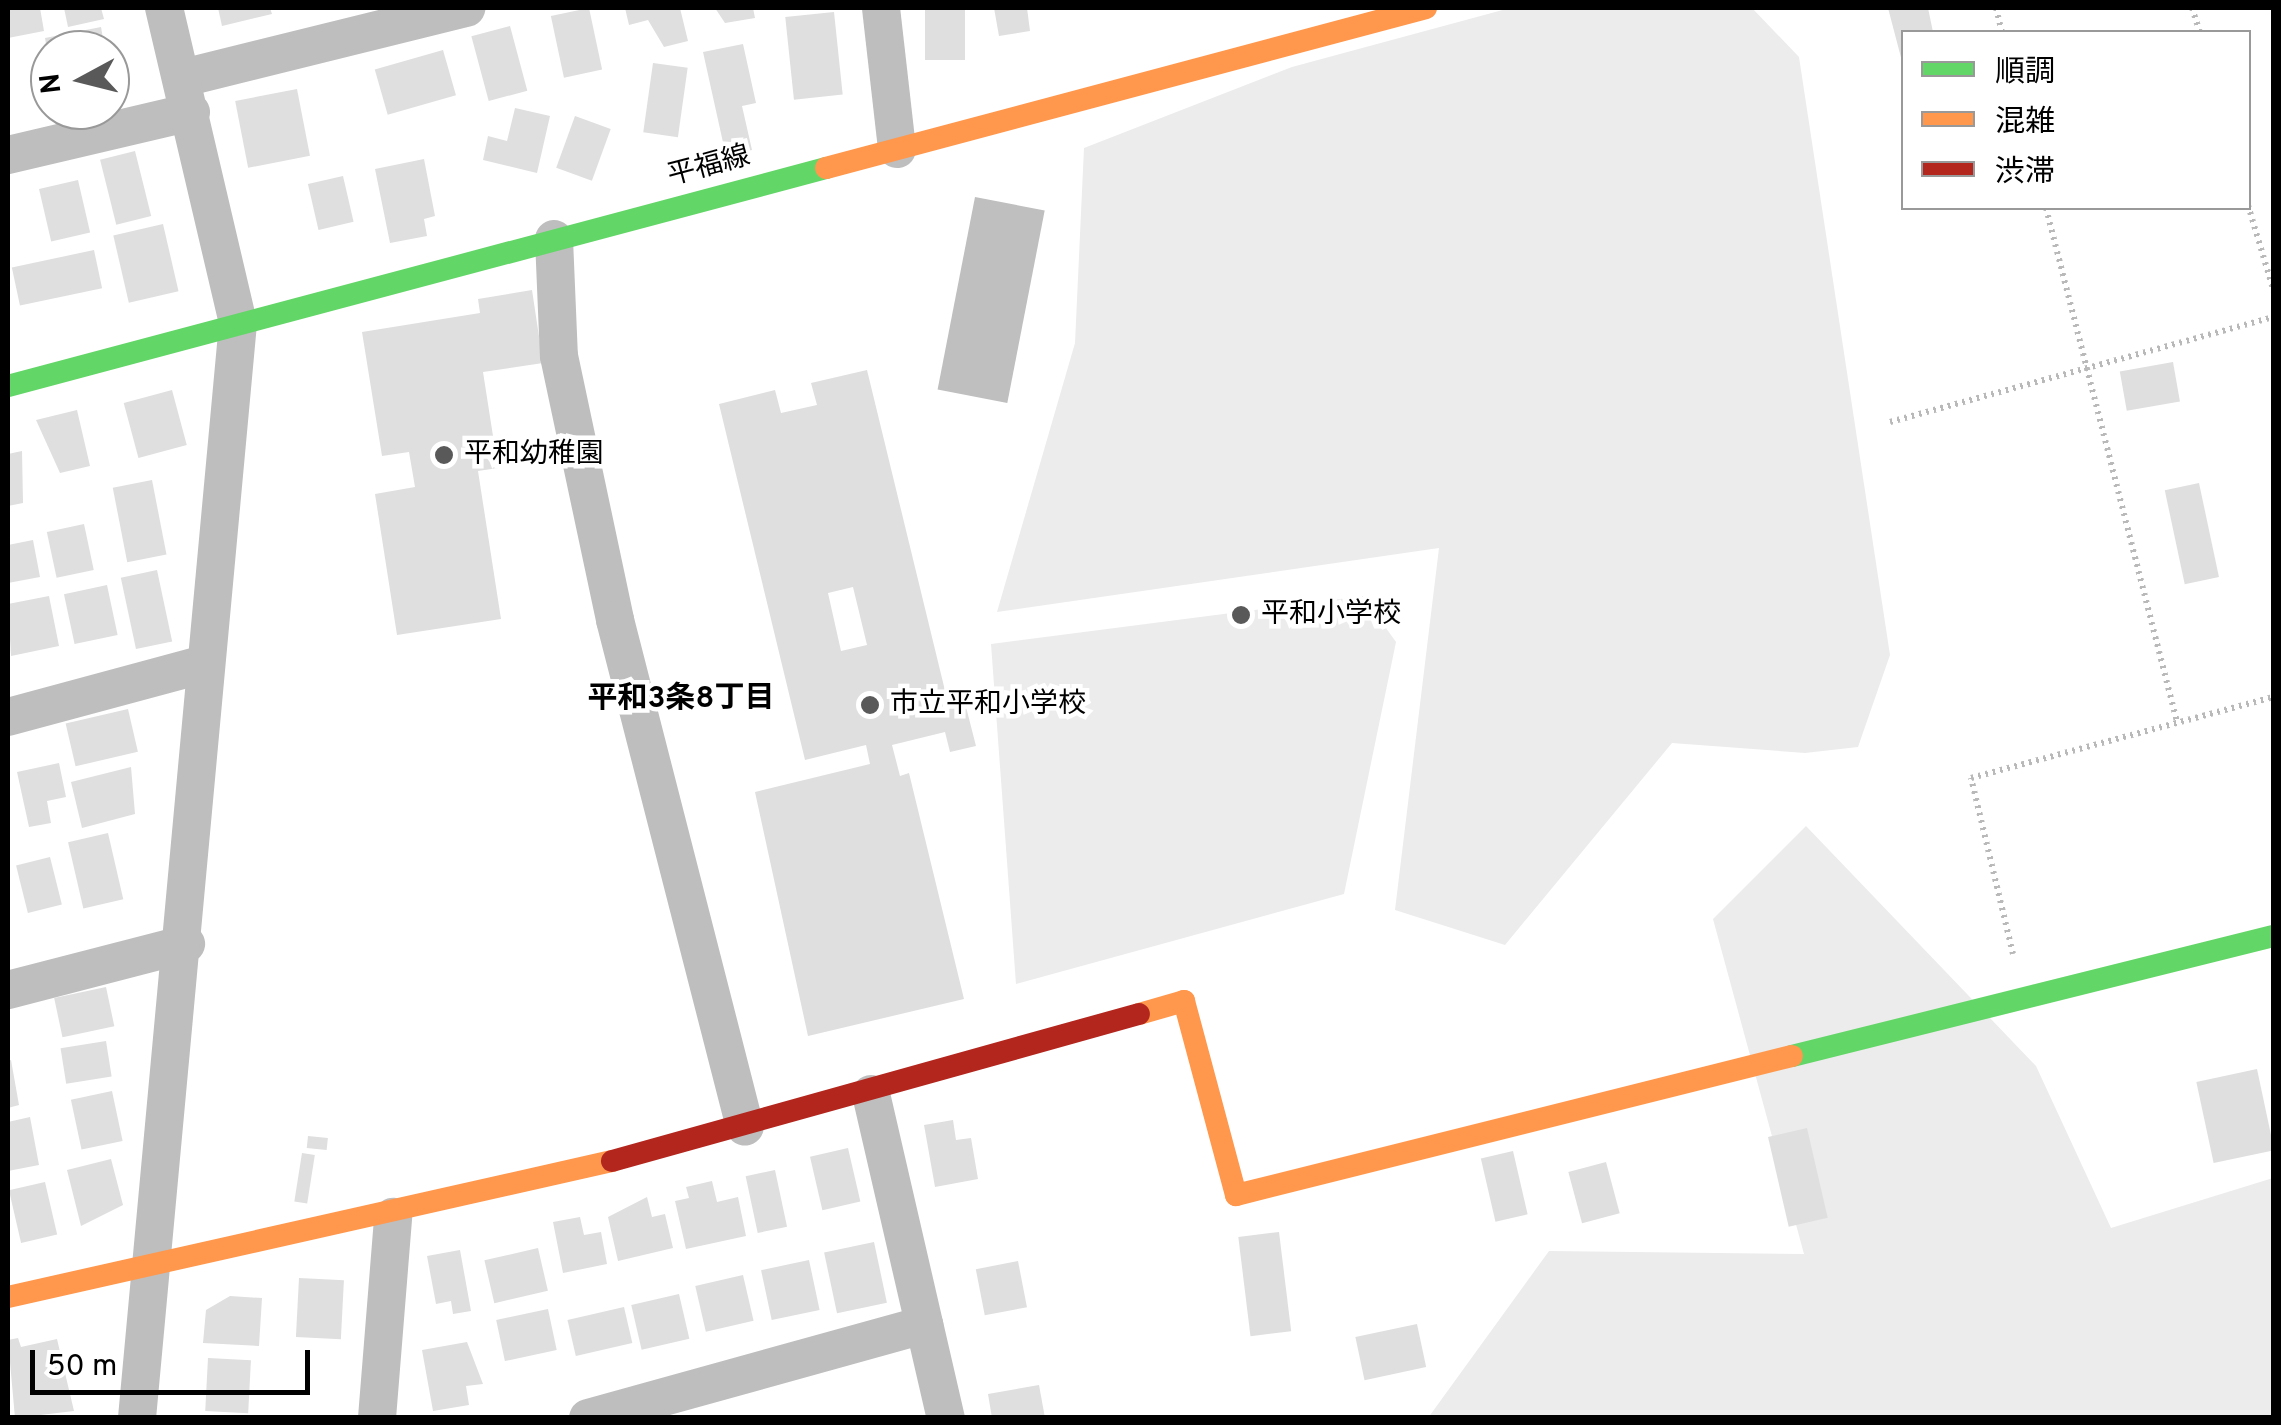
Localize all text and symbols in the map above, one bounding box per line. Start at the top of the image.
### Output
north arrow [30,30,130,130]
legend [1901,30,2251,210]
text: 順調 [1995,55,2055,92]
text: N [33,71,71,96]
text: 混雑 [1995,105,2055,142]
street label: 平福線 [664,140,754,194]
text: 渋滞 [1995,155,2055,192]
place label: 平和幼稚園 [464,438,604,472]
marker: 平和幼稚園 [433,444,455,466]
place label: 平和小学校 [1261,598,1401,632]
marker: 平和小学校 [1230,604,1252,626]
district label: 平和3条8丁目 [588,682,774,718]
place label: 市立平和小学校 [890,688,1086,722]
marker: 市立平和小学校 [859,694,881,716]
scale bar [35,1330,315,1392]
text: 50 m [47,1349,117,1386]

